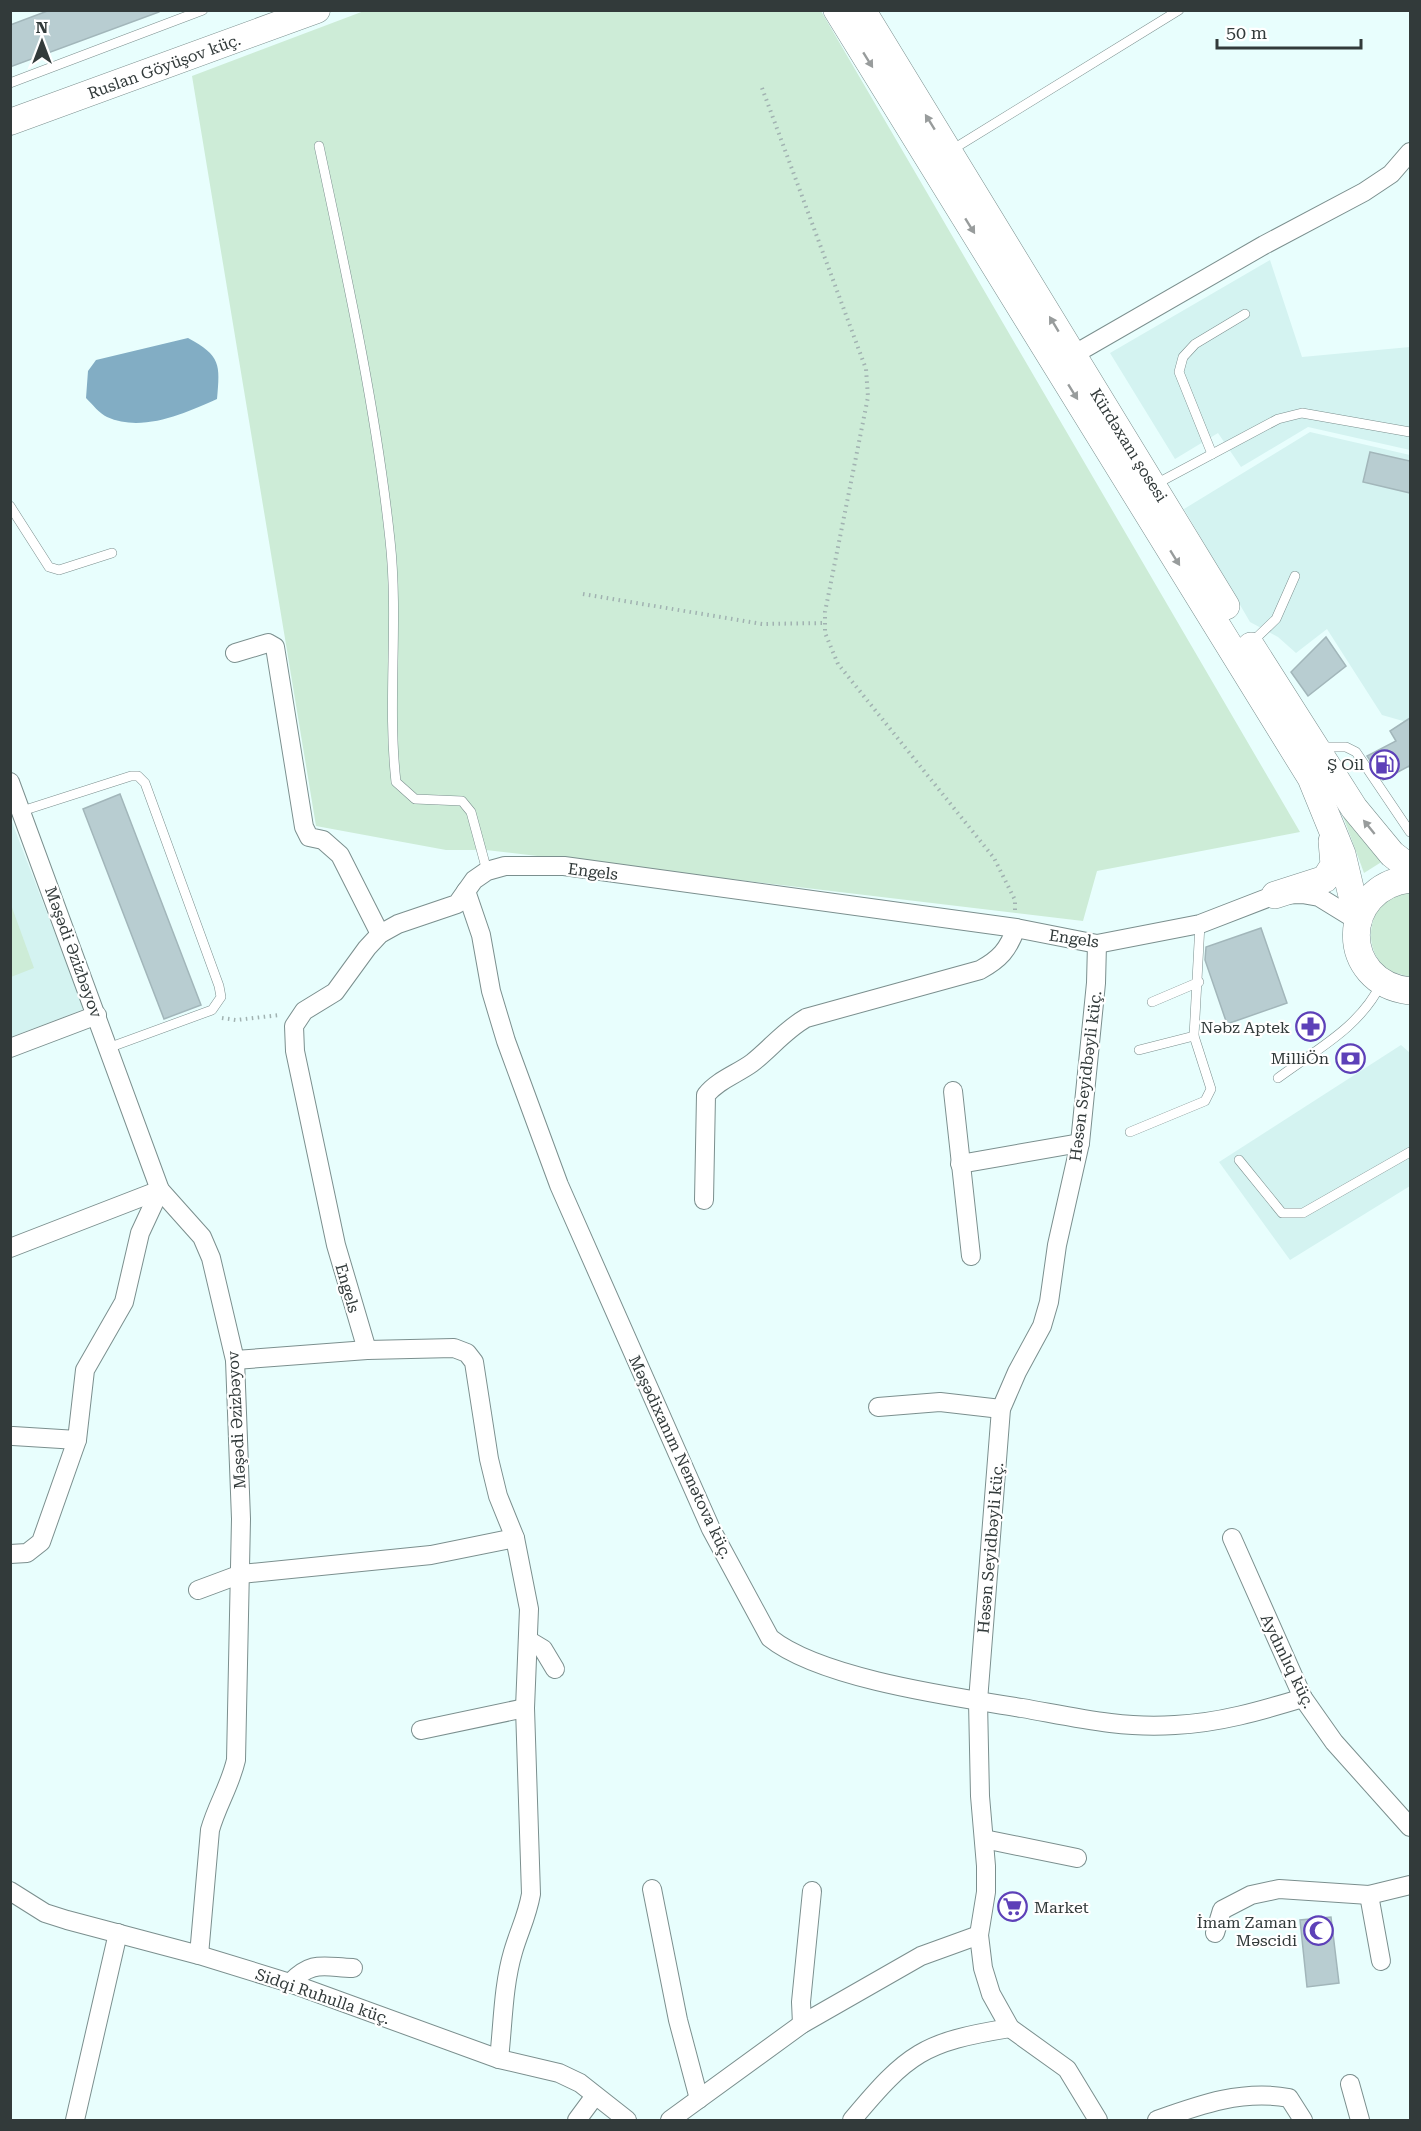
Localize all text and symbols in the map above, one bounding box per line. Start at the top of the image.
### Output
north arrow [12,12,72,72]
scale bar [1217,12,1361,50]
text: N [36,18,48,37]
text: 50 m [1226,22,1267,43]
street label: Ruslan Göyüşov küç. [85,30,243,103]
one-way arrow [863,52,874,68]
one-way arrow [925,113,935,130]
one-way arrow [965,218,976,234]
one-way arrow [1048,316,1059,332]
one-way arrow [1067,384,1078,400]
street label: Kürdəxanı şosesi [1086,385,1171,505]
one-way arrow [1170,550,1181,566]
fuel station icon: Ş Oil [1369,748,1401,780]
place label: Ş Oil [1327,755,1364,774]
one-way arrow [1364,820,1376,835]
street label: Engels [567,859,620,884]
street label: Məşədi Əzizbəyov [41,884,106,1021]
street label: Engels [1048,926,1101,951]
street label: Həsən Seyidbəyli küç. [1066,990,1105,1162]
pharmacy icon: Nəbz Aptek [1295,1011,1327,1043]
place label: Nəbz Aptek [1200,1018,1290,1037]
bank icon: MilliÖn [1334,1042,1366,1074]
place label: MilliÖn [1271,1049,1329,1068]
street label: Engels [331,1261,364,1315]
street label: Məşədi Əzizbəyov [223,1350,250,1490]
street label: Məşədixanım Nemətova küç. [625,1352,736,1562]
street label: Həsən Seyidbəyli küç. [974,1462,1007,1634]
street label: Aydınlıq küç. [1257,1611,1319,1711]
supermarket icon: Market [997,1891,1029,1923]
place label: Market [1034,1898,1089,1917]
place label: İmam Zaman Məscidi [1197,1913,1297,1950]
mosque icon: İmam Zaman Məscidi [1302,1915,1334,1947]
street label: Sidqi Ruhulla küç. [253,1965,393,2028]

